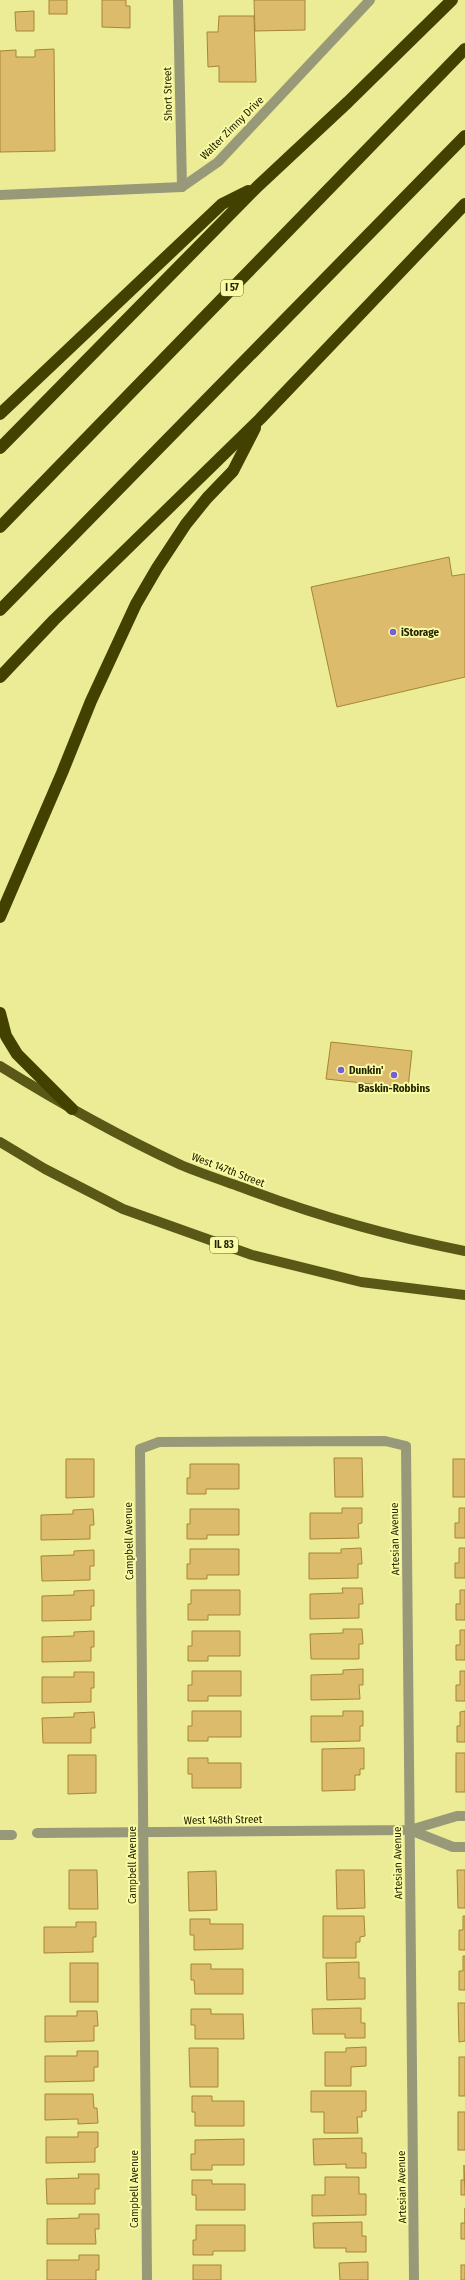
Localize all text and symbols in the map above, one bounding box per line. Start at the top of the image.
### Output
street label: Short Street [161,66,175,121]
street label: Walter Zimny Drive [198,94,266,162]
road number: I 57 [221,280,243,296]
place label: iStorage [401,626,439,639]
marker: iStorage [388,627,398,637]
place label: Dunkin' [349,1064,384,1077]
marker: Dunkin' [336,1065,346,1075]
marker: Baskin-Robbins [389,1070,399,1080]
place label: Baskin-Robbins [358,1082,430,1095]
street label: West 147th Street [190,1150,267,1190]
road number: IL 83 [210,1237,238,1253]
street label: Campbell Avenue [122,1502,136,1580]
street label: Artesian Avenue [388,1502,402,1576]
street label: West 148th Street [184,1813,263,1827]
street label: Campbell Avenue [126,1826,139,1904]
street label: Artesian Avenue [391,1826,405,1900]
street label: Campbell Avenue [128,2150,141,2228]
street label: Artesian Avenue [395,2150,409,2224]

